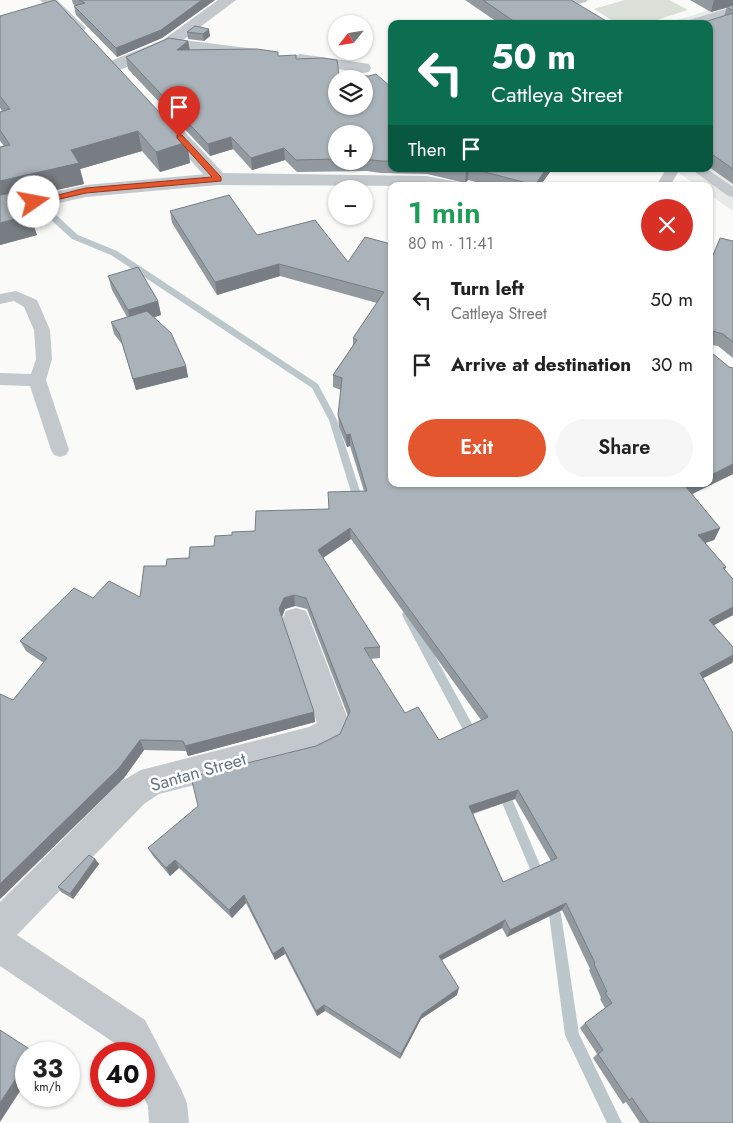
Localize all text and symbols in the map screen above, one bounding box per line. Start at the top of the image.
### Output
north arrow [328,15,372,60]
map controls [328,15,373,225]
text: 50 m [491,32,576,82]
icon: left [408,40,473,105]
button: layers [328,70,373,115]
text: Cattleya Street [491,78,623,110]
pin [158,86,200,137]
icon: arrive [165,93,193,121]
button: + [328,125,373,170]
icon: arrive [457,135,485,163]
text: Then [408,136,447,163]
position arrow [7,175,59,227]
button: − [328,180,373,225]
text: 1 min [408,191,481,234]
button: close [641,199,693,251]
text: 80 m · 11:41 [408,232,494,255]
text: Turn left [451,275,524,302]
icon: left [408,286,436,314]
text: 50 m [650,286,693,313]
text: Cattleya Street [451,302,547,325]
icon: arrive [408,351,436,379]
text: Arrive at destination [451,351,631,378]
text: 30 m [651,351,693,378]
button: Exit [408,419,546,477]
button: Share [556,419,693,477]
street label: Santan Street [147,746,250,798]
speed limit sign: 40 [90,1042,155,1107]
text: 33 [32,1050,63,1086]
text: km/h [34,1078,61,1096]

